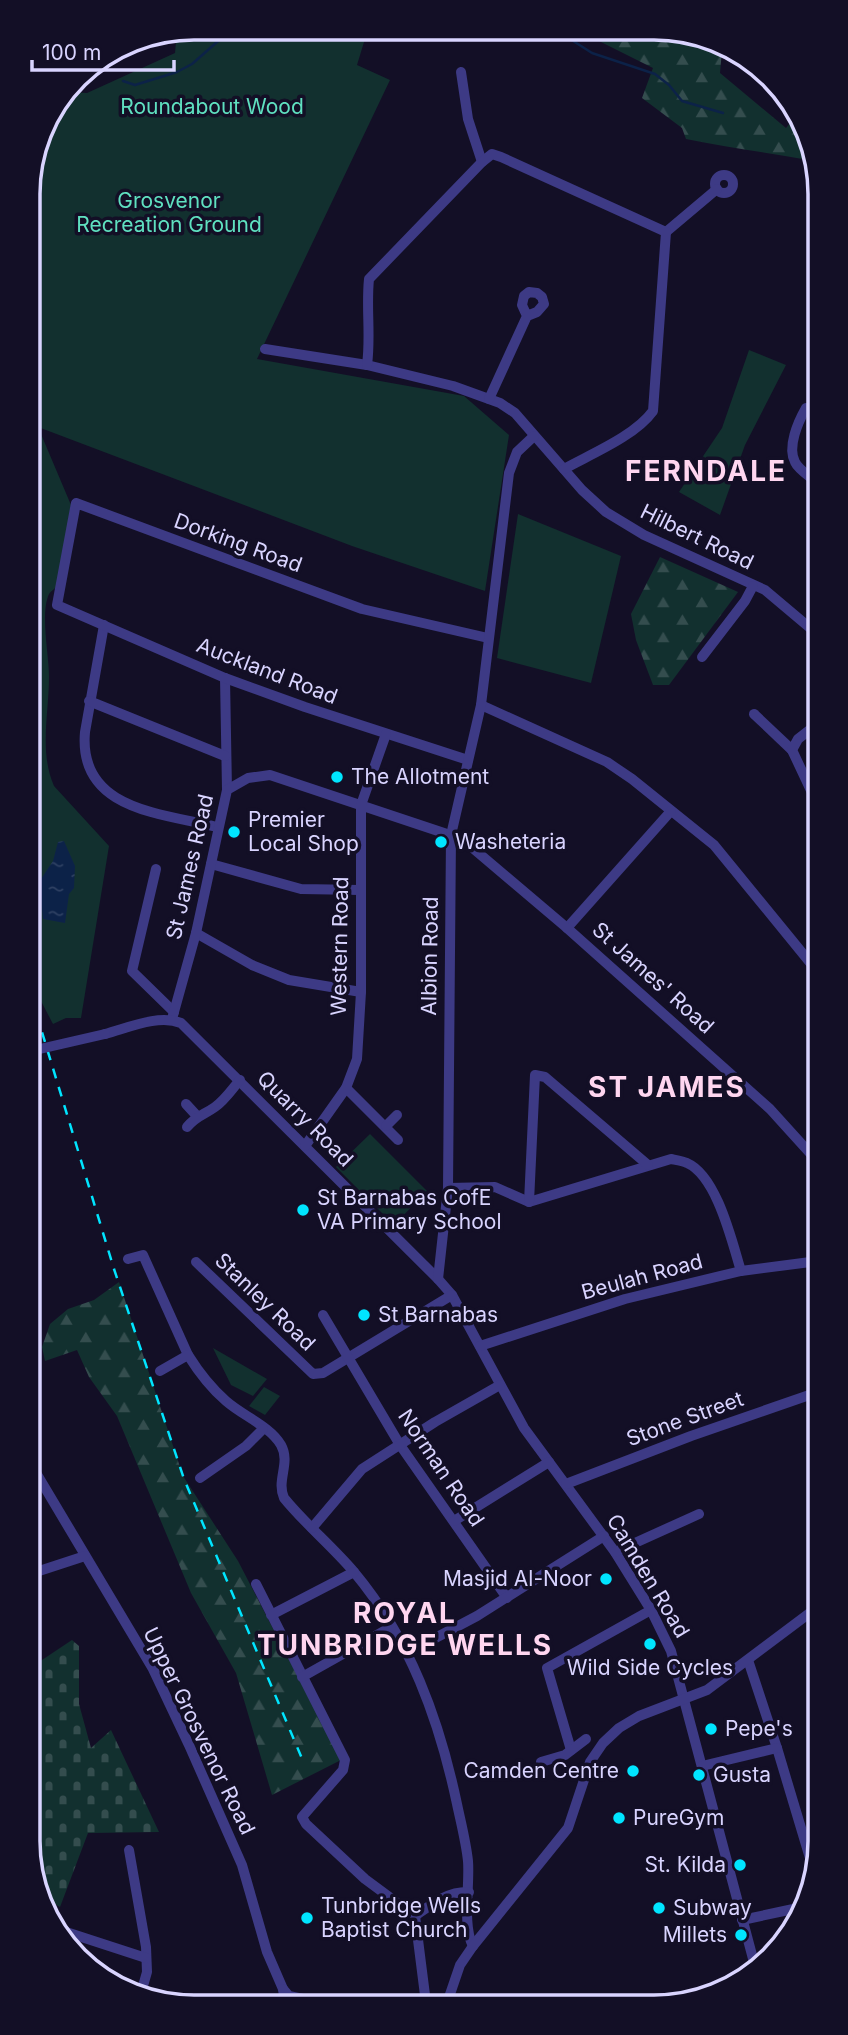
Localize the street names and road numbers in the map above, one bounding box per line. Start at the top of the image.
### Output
street label: Hilbert Road [637,498,758,575]
street label: Dorking Road [171,508,306,577]
street label: Auckland Road [193,632,341,709]
street label: St James Road [161,792,218,942]
street label: Western Road [326,876,353,1016]
street label: Albion Road [416,896,443,1016]
street label: St James' Road [588,917,719,1039]
street label: Quarry Road [252,1066,358,1172]
street label: Stanley Road [210,1248,321,1356]
street label: Beulah Road [579,1248,705,1305]
street label: Stone Street [623,1386,747,1451]
street label: Norman Road [393,1404,490,1531]
street label: Camden Road [602,1509,695,1642]
street label: Upper Grosvenor Road [138,1623,261,1838]

